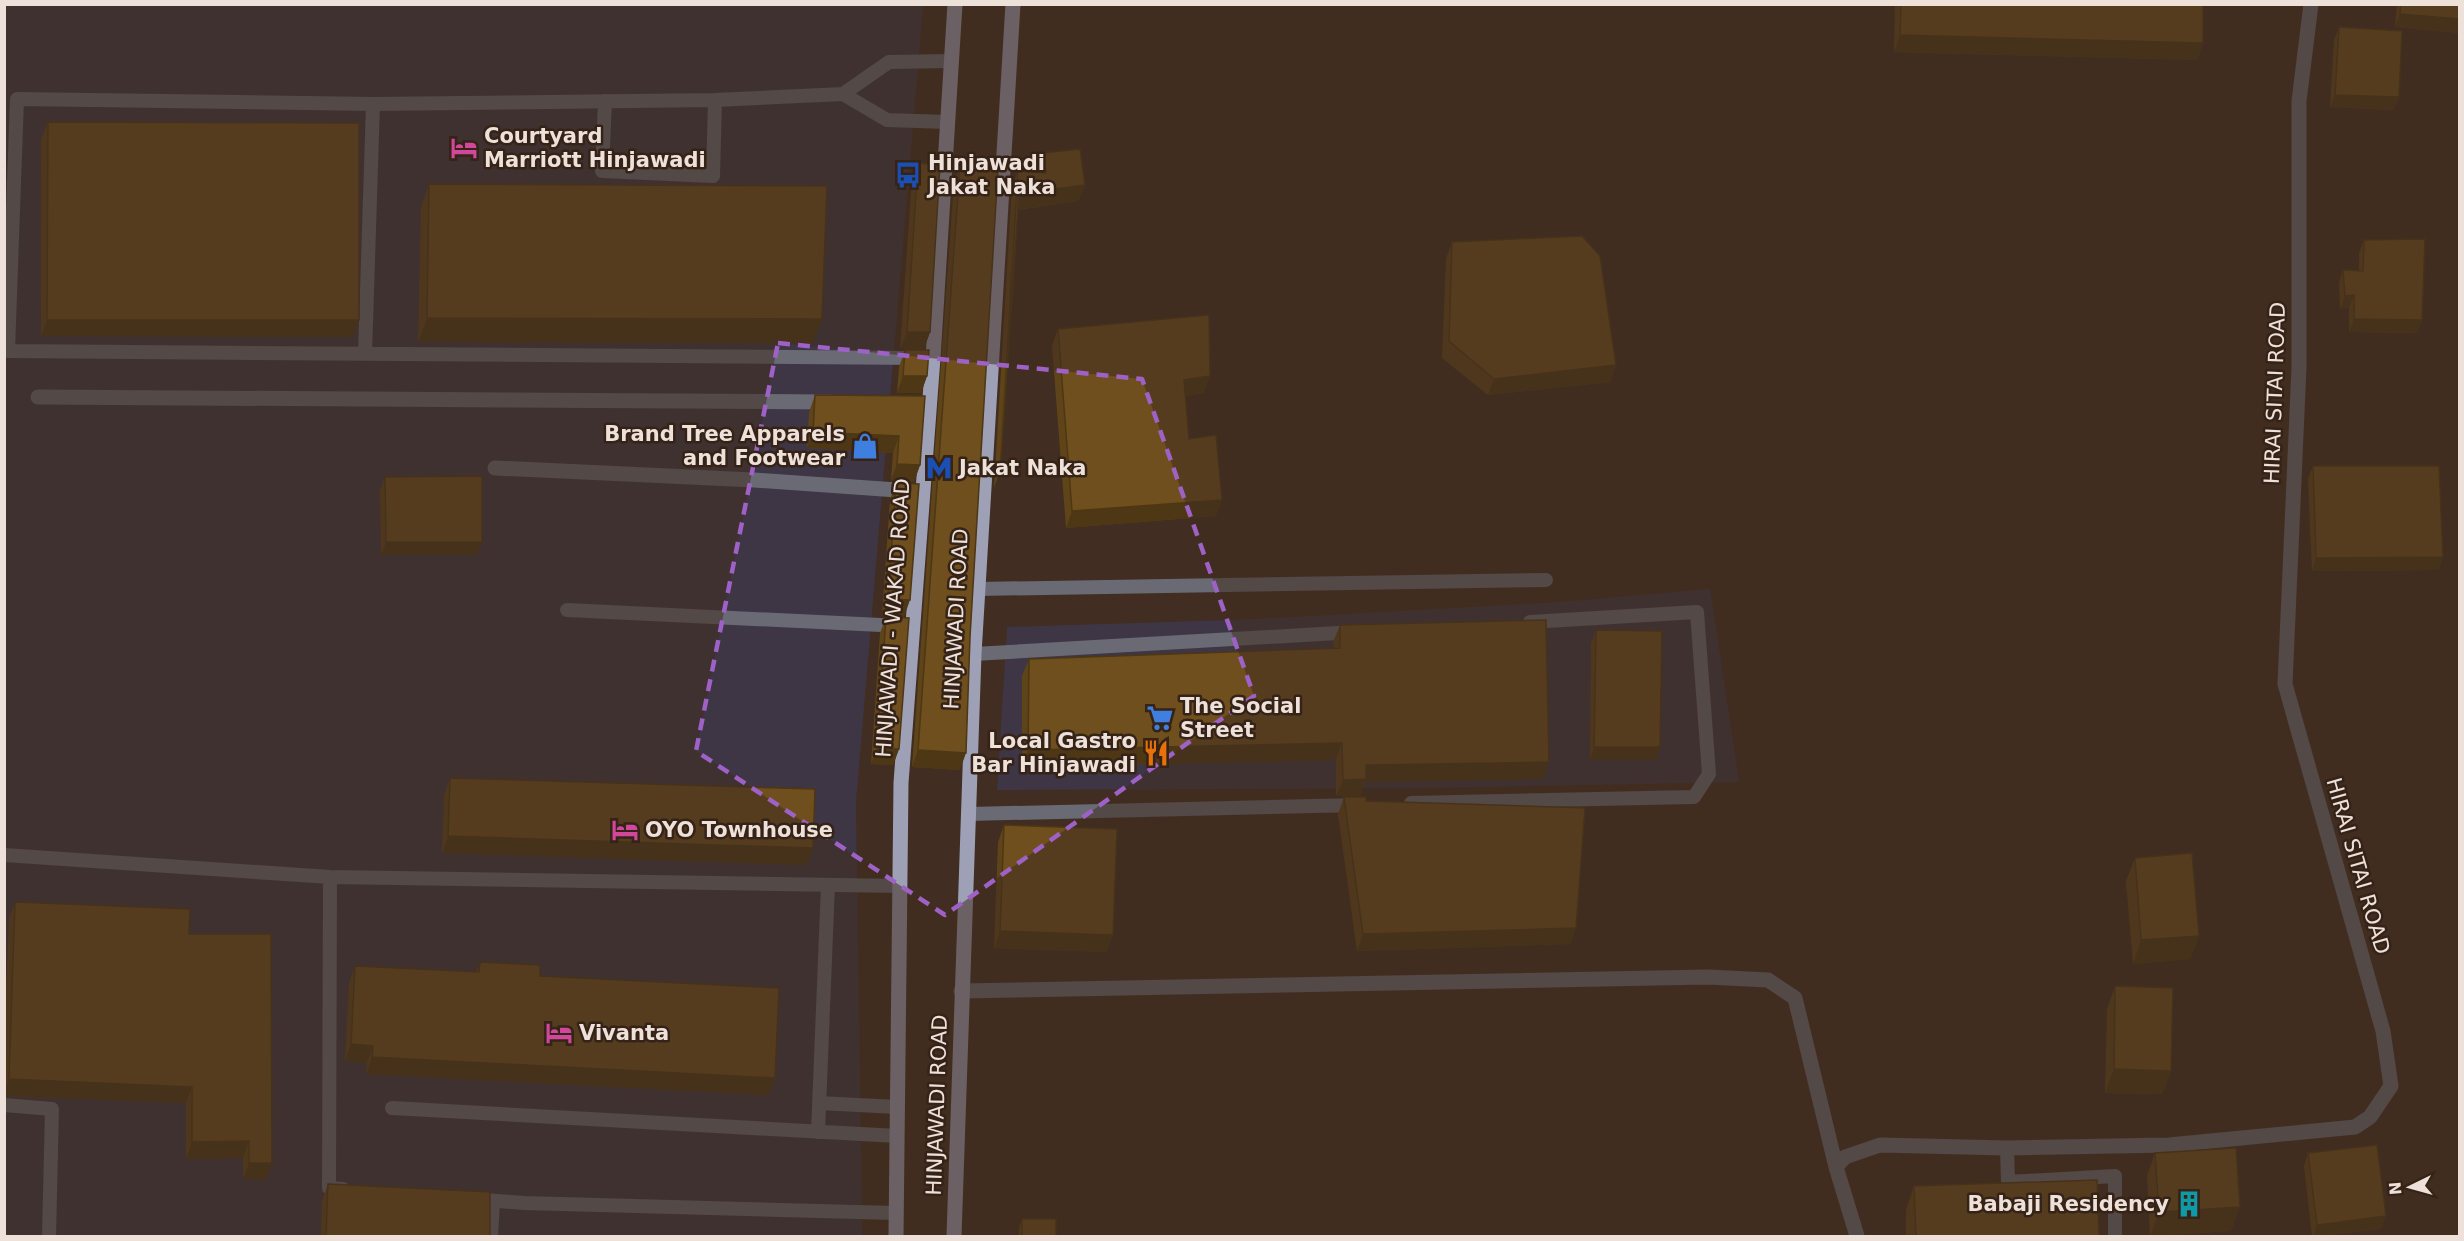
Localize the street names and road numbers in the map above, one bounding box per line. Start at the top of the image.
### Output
street label: HIRAI SITAI ROAD [2260,302,2290,484]
street label: HINJAWADI - WAKAD ROAD [871,478,915,758]
street label: HINJAWADI ROAD [939,528,973,710]
street label: HIRAI SITAI ROAD [2321,775,2395,957]
street label: HINJAWADI ROAD [922,1014,952,1196]

